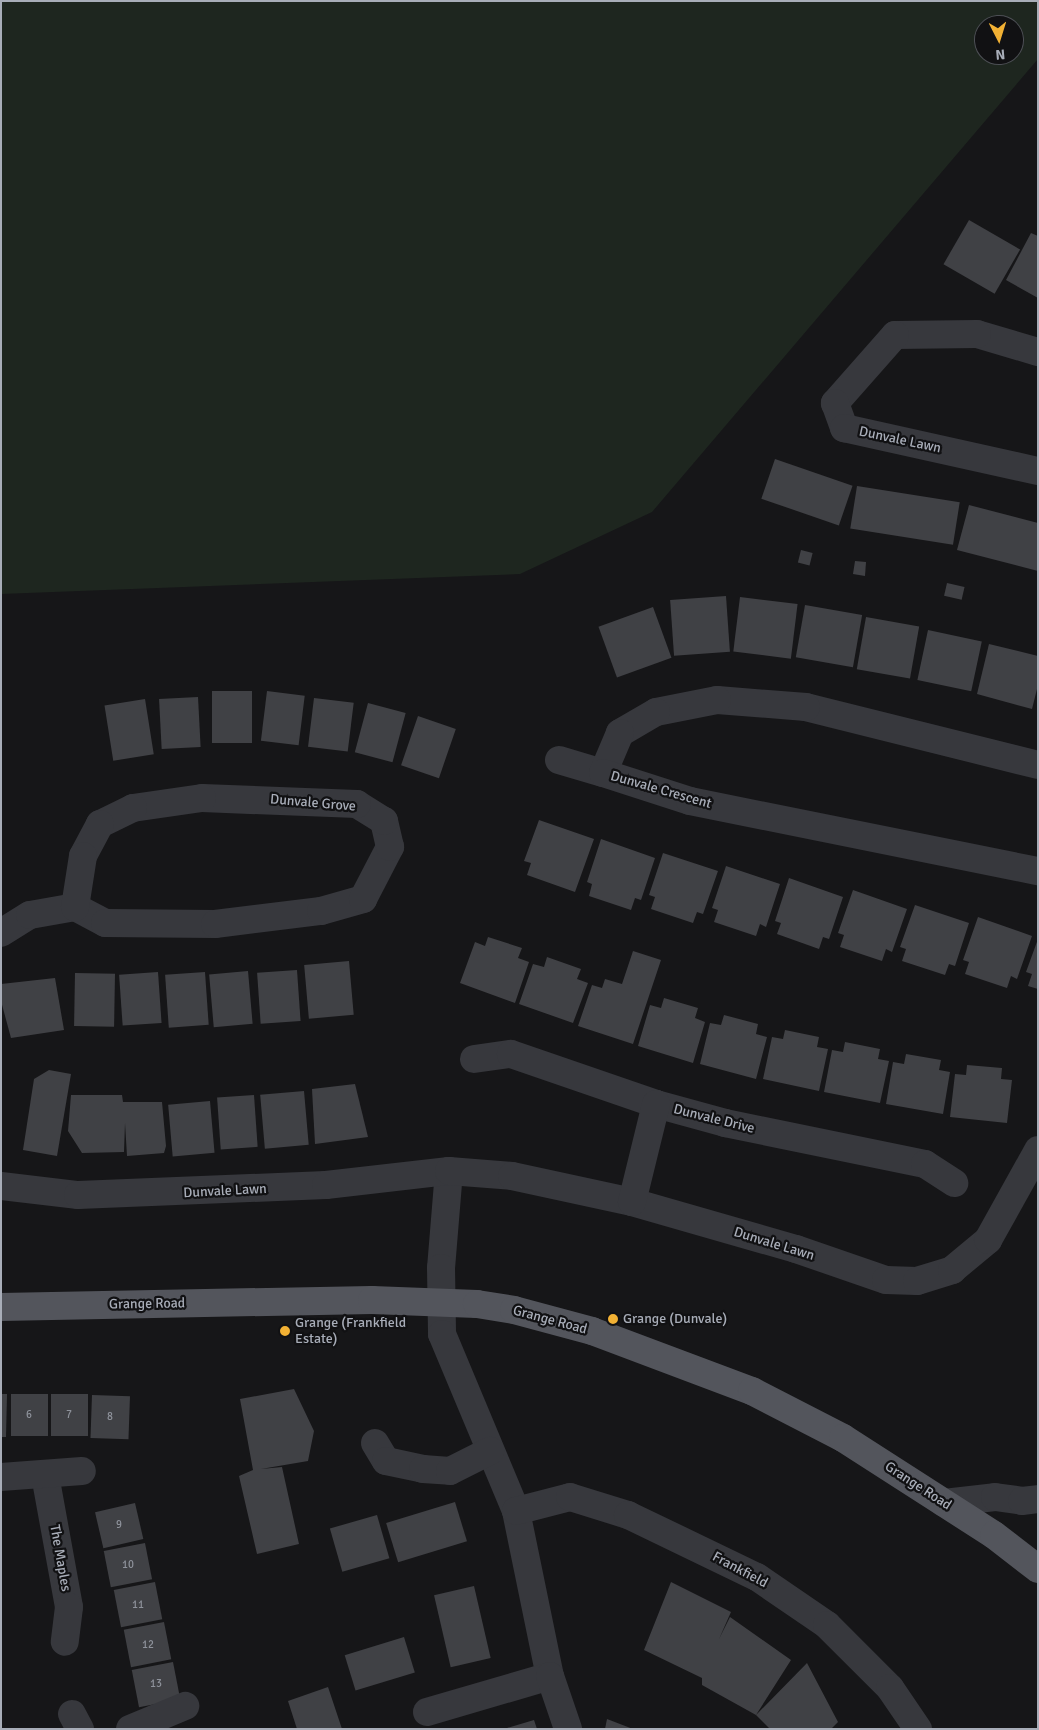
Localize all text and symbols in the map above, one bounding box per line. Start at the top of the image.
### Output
north arrow [974,15,1024,65]
text: N [995,46,1006,63]
street label: Dunvale Lawn [857,423,943,457]
street label: Dunvale Crescent [609,768,713,812]
street label: Dunvale Grove [269,791,357,815]
street label: Dunvale Drive [672,1101,756,1137]
street label: Dunvale Lawn [183,1180,267,1202]
street label: Dunvale Lawn [732,1224,816,1264]
street label: Grange Road [109,1295,185,1313]
street label: Grange Road [511,1302,589,1338]
place label: Grange (Dunvale) [623,1311,727,1327]
marker: Grange (Dunvale) [607,1313,619,1325]
place label: Grange (Frankfield Estate) [295,1315,406,1348]
marker: Grange (Frankfield Estate) [279,1325,291,1337]
house number: 6 [26,1408,32,1422]
house number: 7 [66,1408,72,1422]
house number: 8 [107,1410,113,1424]
street label: Grange Road [881,1458,955,1514]
house number: 9 [116,1518,122,1532]
street label: The Maples [46,1523,74,1593]
street label: Frankfield [709,1548,771,1592]
house number: 10 [122,1558,134,1572]
house number: 11 [132,1598,144,1612]
house number: 12 [142,1638,154,1652]
house number: 13 [150,1677,162,1691]

